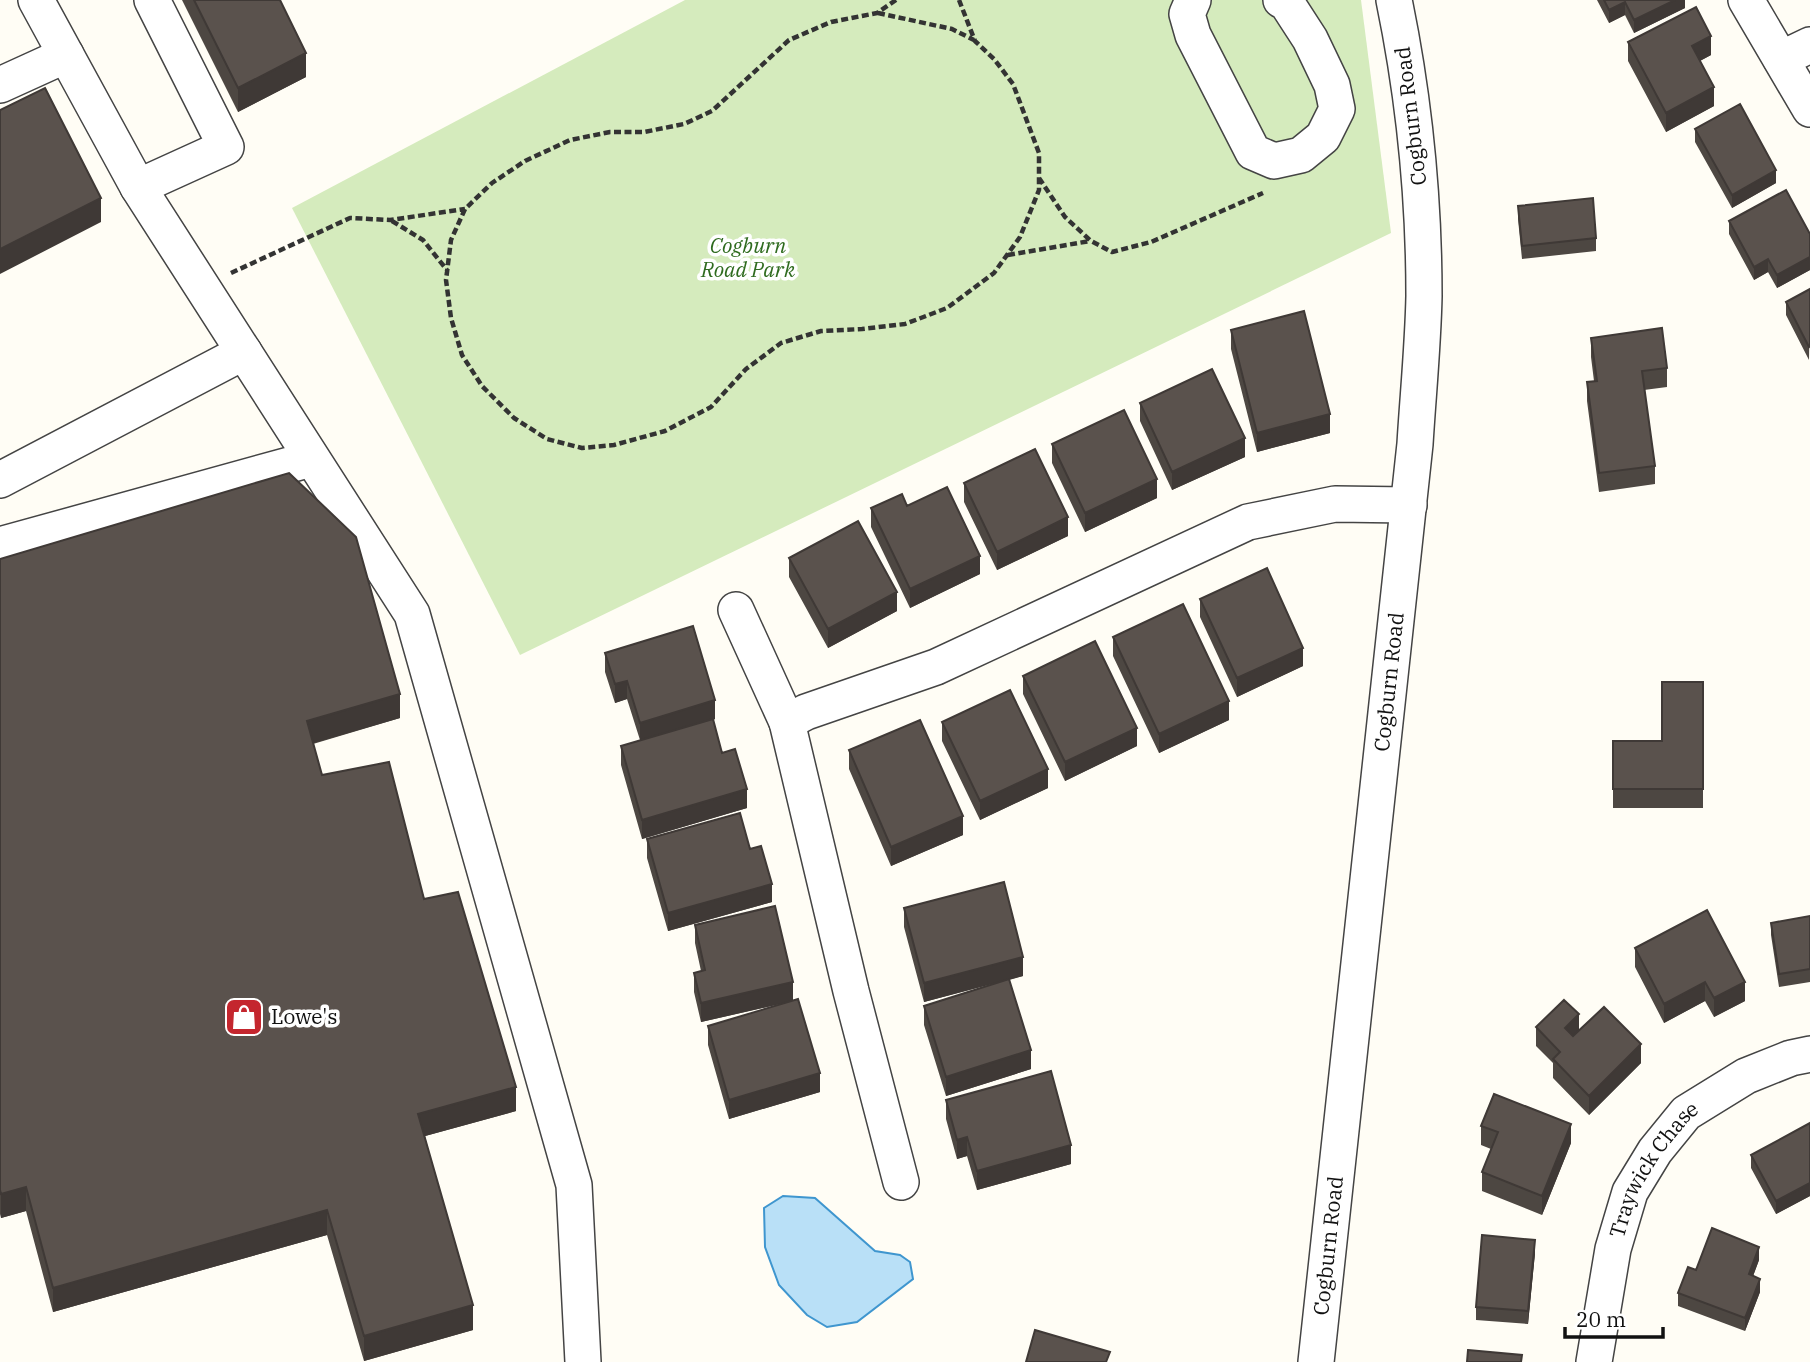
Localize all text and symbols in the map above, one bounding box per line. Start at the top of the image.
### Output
street label: Cogburn Road [1388,45,1432,187]
park label: Cogburn Road Park [700,231,796,283]
street label: Cogburn Road [1367,611,1410,753]
shop icon: Lowe's [223,996,265,1038]
place label: Lowe's [271,1002,338,1030]
street label: Traywick Chase [1602,1094,1703,1241]
street label: Cogburn Road [1306,1174,1349,1317]
scale bar [1565,1296,1663,1340]
text: 20 m [1576,1305,1626,1333]

